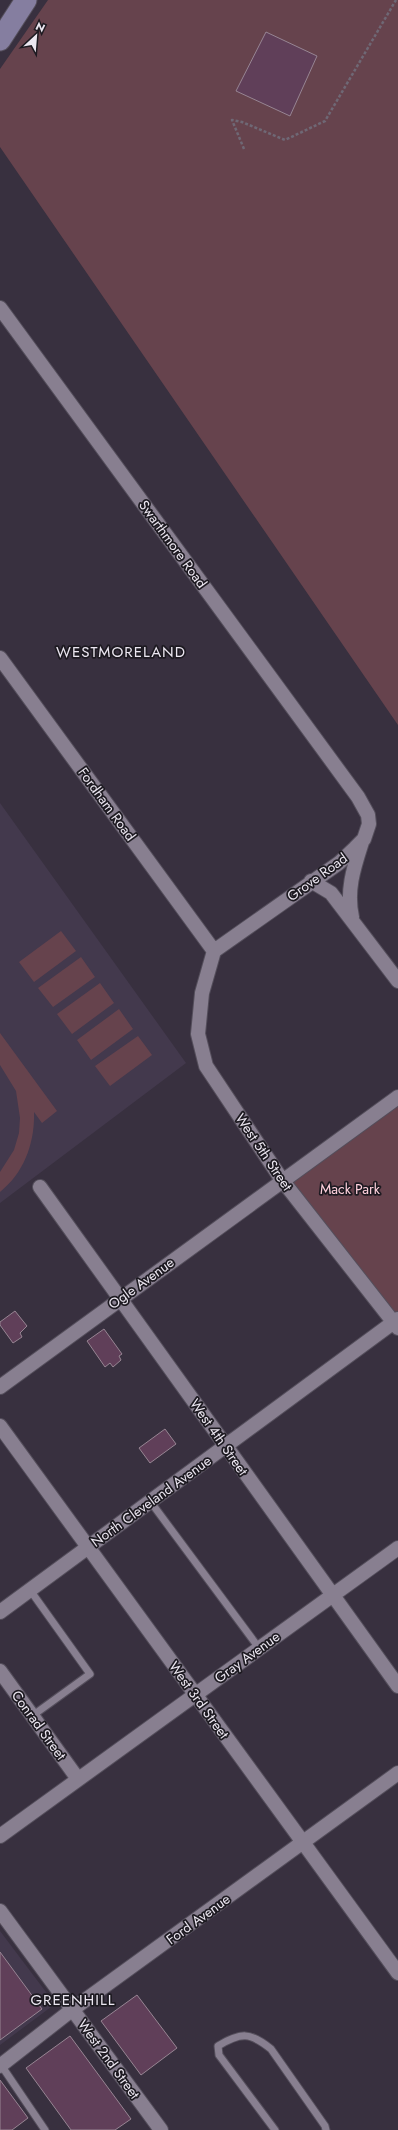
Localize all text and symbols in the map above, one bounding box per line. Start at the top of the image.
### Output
north arrow [16,16,56,56]
text: N [33,18,48,36]
street label: Swarthmore Road [134,496,212,592]
district label: WESTMORELAND [56,641,186,663]
street label: Fordham Road [74,763,140,845]
street label: Grove Road [283,848,351,906]
street label: West 5th Street [231,1109,298,1195]
park label: Mack Park [320,1179,381,1199]
street label: Ogle Avenue [104,1252,178,1314]
street label: West 4th Street [185,1395,253,1480]
street label: North Cleveland Avenue [87,1451,215,1551]
street label: Gray Avenue [210,1626,284,1688]
street label: West 3rd Street [164,1657,234,1743]
street label: Conrad Street [7,1686,71,1764]
street label: Ford Avenue [162,1889,234,1949]
district label: GREENHILL [30,1989,116,2011]
street label: West 2nd Street [73,2015,145,2103]

